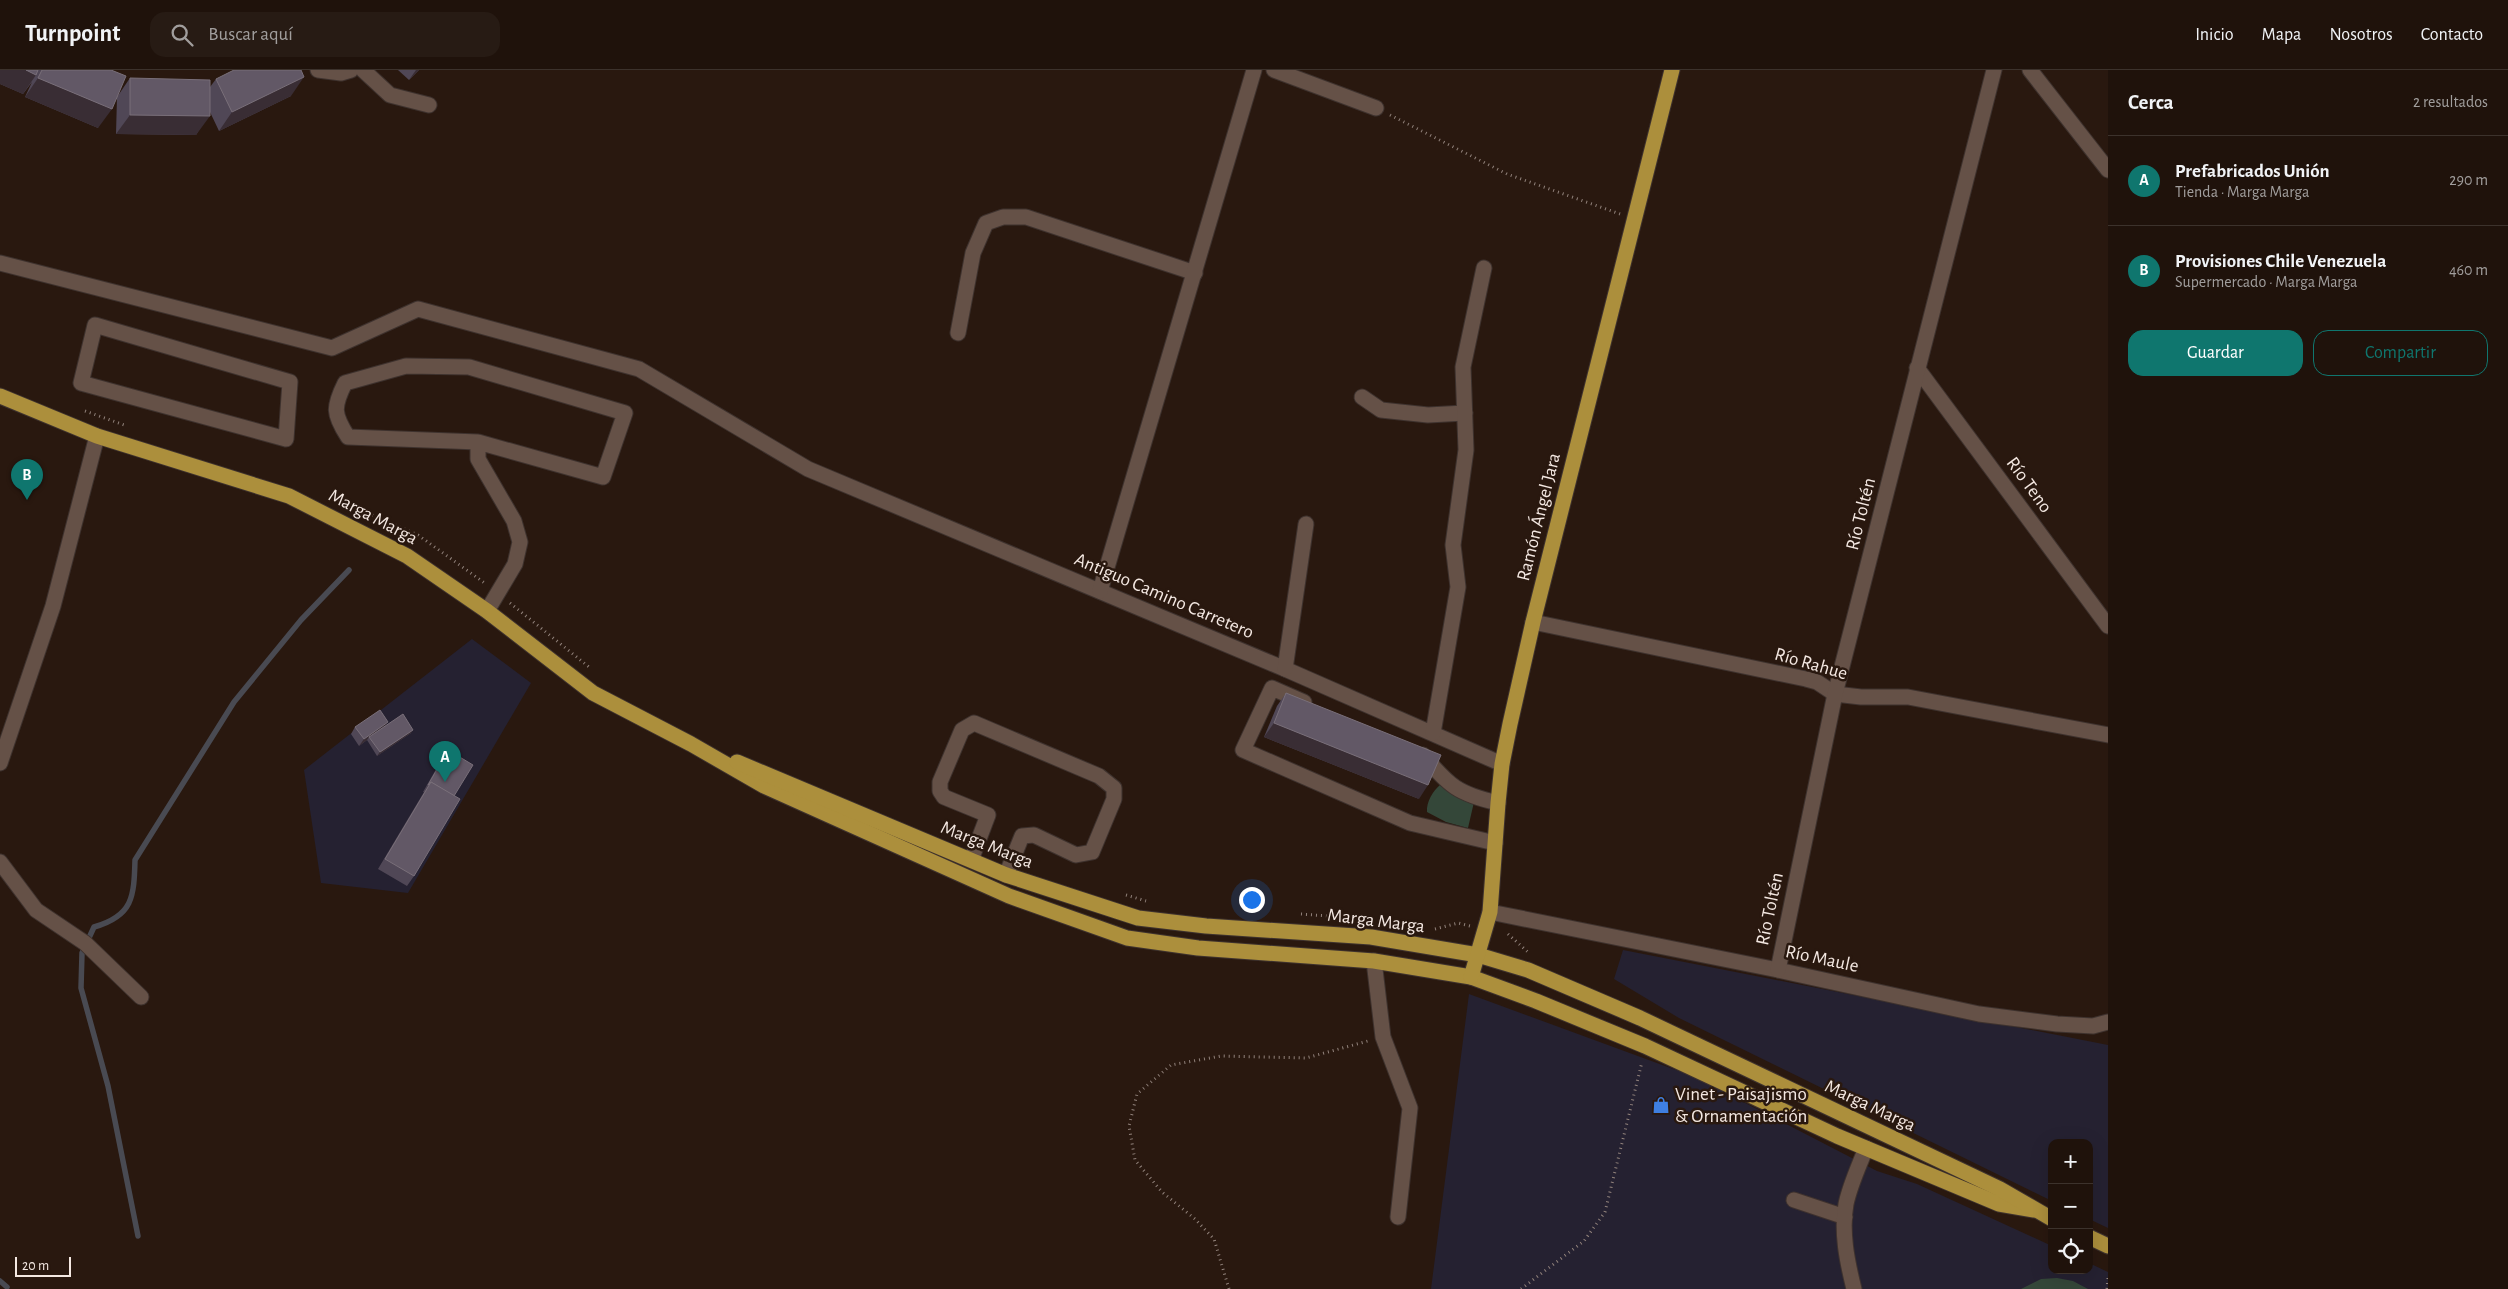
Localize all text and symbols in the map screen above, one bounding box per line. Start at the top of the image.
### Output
search box [150,12,500,57]
icon: search [168,21,196,49]
text: Turnpoint [25,22,120,46]
text: Buscar aquí [208,25,293,44]
text: Inicio [2195,26,2234,44]
text: Mapa [2262,26,2301,44]
text: Nosotros [2329,26,2393,44]
text: Contacto [2421,26,2483,44]
text: Cerca [2128,92,2174,113]
text: 2 resultados [2413,94,2488,110]
text: Prefabricados Unión [2175,162,2330,181]
text: A [2139,172,2149,188]
text: 290 m [2449,172,2488,188]
text: Tienda · Marga Marga [2175,184,2309,200]
text: Provisiones Chile Venezuela [2175,252,2386,271]
text: B [2139,262,2149,278]
text: 460 m [2449,262,2488,278]
text: Supermercado · Marga Marga [2175,274,2358,290]
button: Guardar [2128,330,2303,376]
button: Compartir [2313,330,2488,376]
street label: Ramón Ángel Jara [1512,450,1564,583]
street label: Río Teno [2003,454,2055,516]
pin: B [11,459,43,500]
street label: Río Toltén [1843,476,1879,552]
street label: Marga Marga [325,486,421,548]
street label: Antiguo Camino Carretero [1072,550,1256,642]
street label: Río Rahue [1772,645,1850,683]
pin: A [429,741,461,782]
street label: Marga Marga [938,818,1036,872]
street label: Río Toltén [1753,871,1787,947]
your location [1239,887,1265,913]
street label: Marga Marga [1326,906,1426,936]
street label: Río Maule [1784,942,1860,976]
street label: Marga Marga [1822,1077,1919,1135]
place label: Vinet - Paisajismo & Ornamentación [1675,1085,1807,1126]
shop icon: Vinet - Paisajismo & Ornamentación [1651,1095,1671,1115]
map controls [2048,1139,2093,1274]
button: + [2048,1139,2093,1184]
button: − [2048,1184,2093,1229]
button: locate [2048,1229,2093,1274]
scale bar [15,1254,71,1277]
text: 20 m [22,1259,49,1273]

